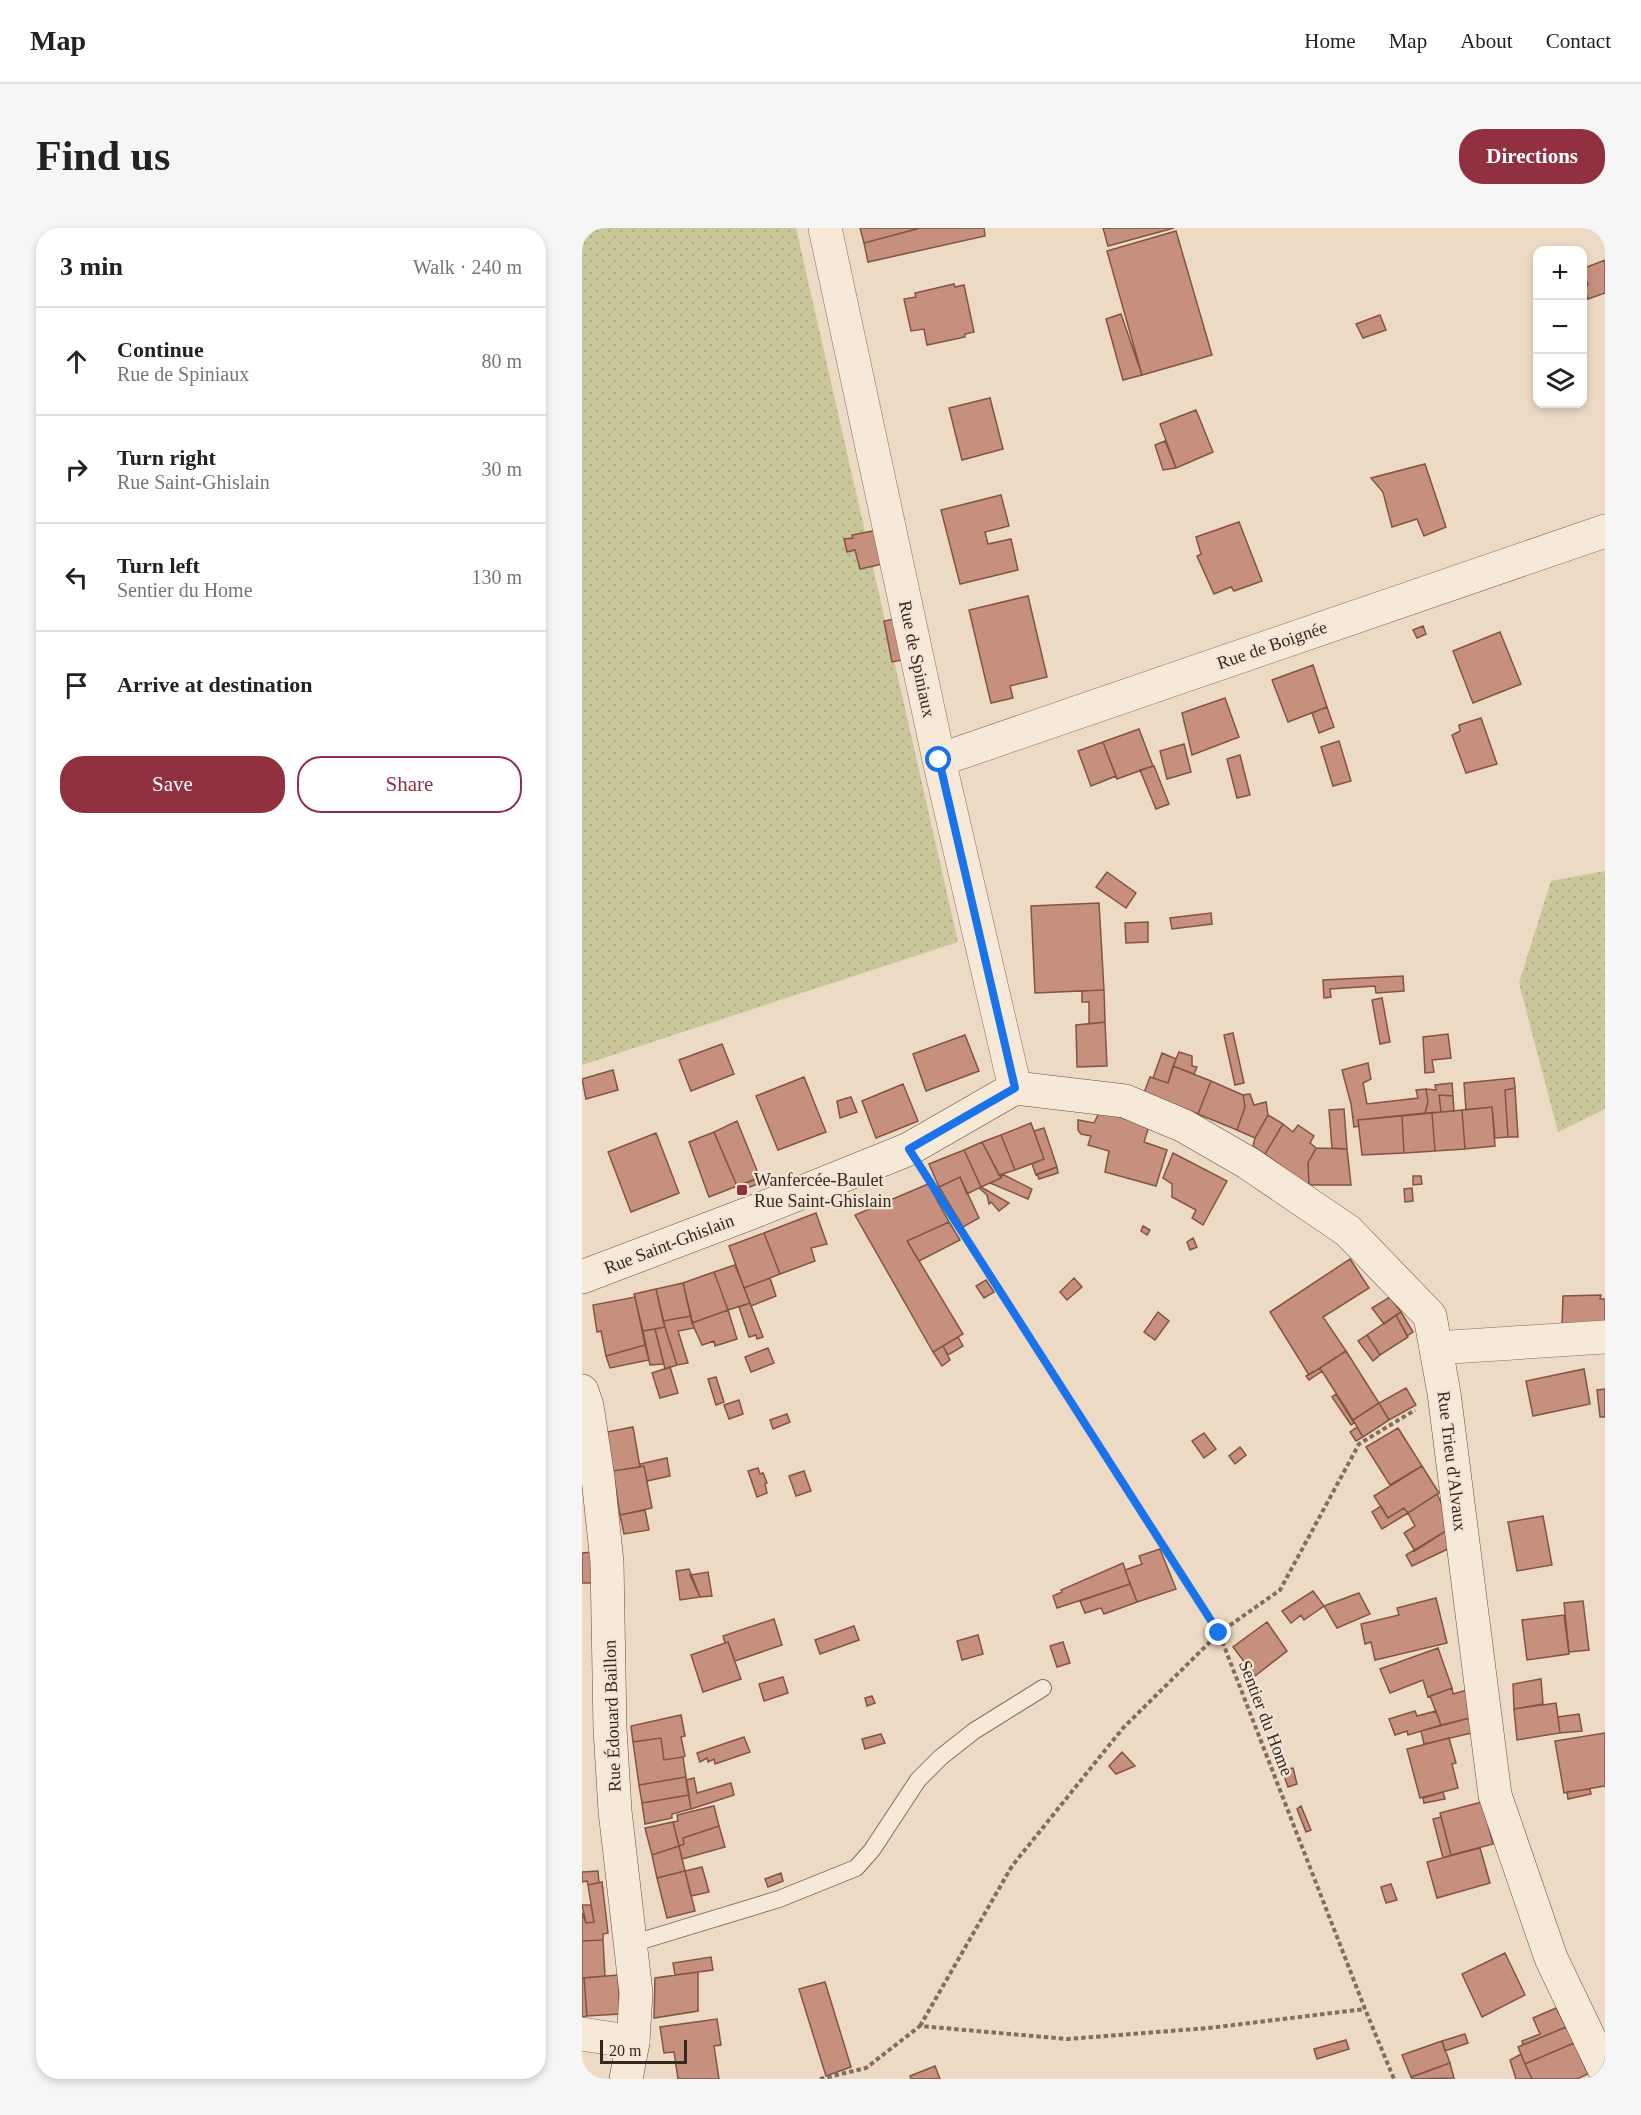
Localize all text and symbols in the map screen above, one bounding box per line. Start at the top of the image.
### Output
text: Map [30,25,86,56]
text: Home [1304,29,1356,53]
text: Map [1389,29,1427,53]
text: About [1460,29,1513,53]
text: Contact [1546,29,1611,53]
button: Directions [1459,129,1605,184]
text: Find us [36,133,170,179]
map controls [1533,246,1587,408]
button: + [1533,246,1587,300]
text: 3 min [60,252,123,281]
text: Walk · 240 m [413,256,522,278]
button: − [1533,300,1587,354]
text: Continue [117,337,204,362]
icon: ahead [60,345,93,378]
text: 80 m [481,350,522,372]
button: layers [1533,354,1587,408]
text: Rue de Spiniaux [117,363,249,385]
text: Turn right [117,445,216,470]
icon: right [60,453,93,486]
text: 30 m [481,458,522,480]
text: Rue Saint-Ghislain [117,471,270,493]
text: Turn left [117,553,200,578]
icon: left [60,561,93,594]
text: 130 m [471,566,522,588]
text: Sentier du Home [117,579,253,601]
street label: Rue de Spiniaux [895,599,939,719]
street label: Rue de Boignée [1214,617,1330,673]
icon: arrive [60,669,93,702]
text: Arrive at destination [117,672,313,697]
route start [925,746,951,772]
button: Save [60,756,285,813]
button: Share [297,756,522,813]
place label: Wanfercée-Baulet Rue Saint-Ghislain [754,1170,892,1211]
marker: Wanfercée-Baulet Rue Saint-Ghislain [735,1183,749,1197]
street label: Rue Saint-Ghislain [601,1210,737,1278]
street label: Rue Trieu d'Alvaux [1433,1390,1471,1532]
route end [1205,1619,1231,1645]
street label: Rue Édouard Baillon [598,1640,625,1792]
street label: Sentier du Home [1235,1657,1297,1779]
scale bar [600,2037,687,2064]
text: 20 m [609,2042,641,2059]

